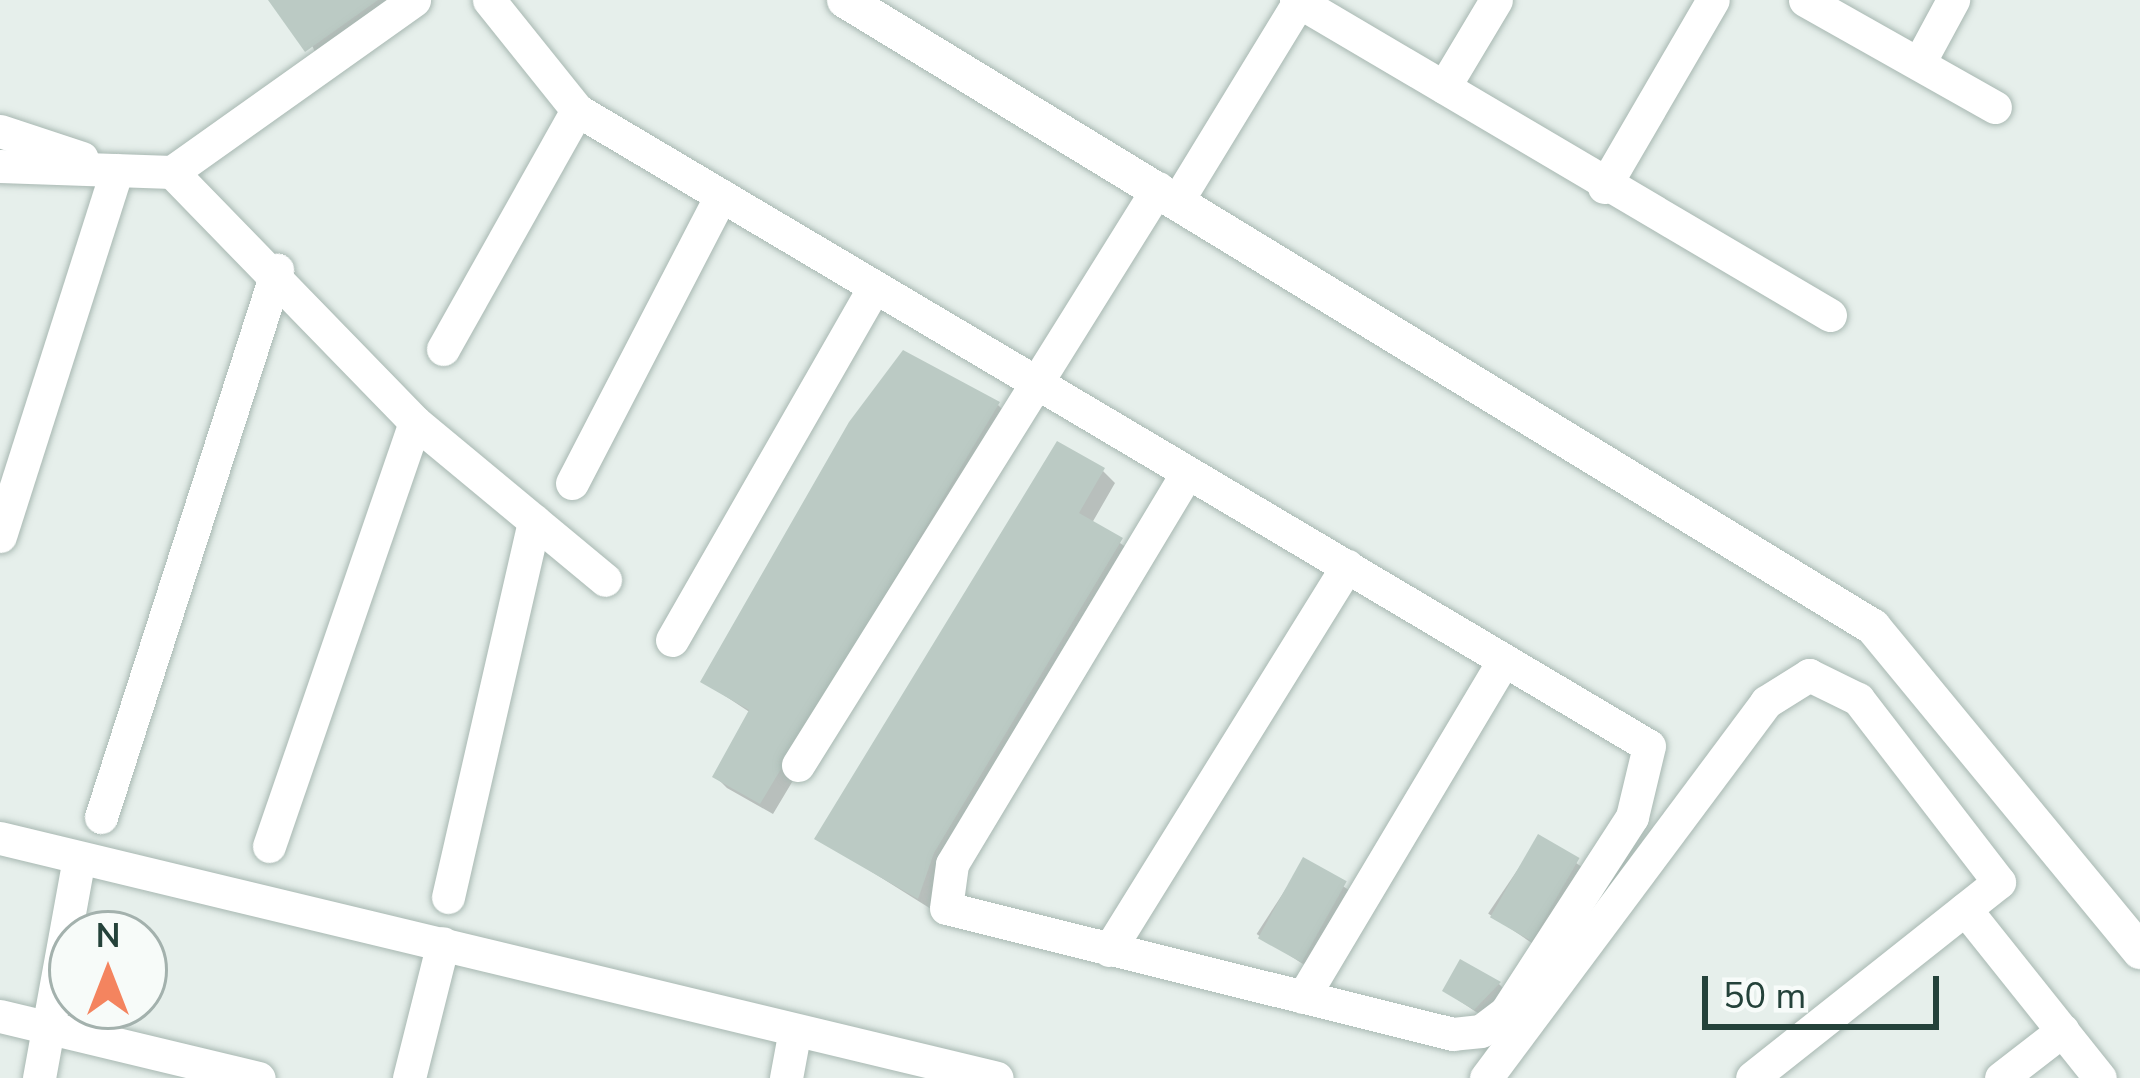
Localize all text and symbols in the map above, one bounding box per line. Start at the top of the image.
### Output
north arrow [48,910,168,1030]
text: N [96,914,120,959]
scale bar [1708,952,1945,1026]
text: 50 m [1723,972,1806,1021]

